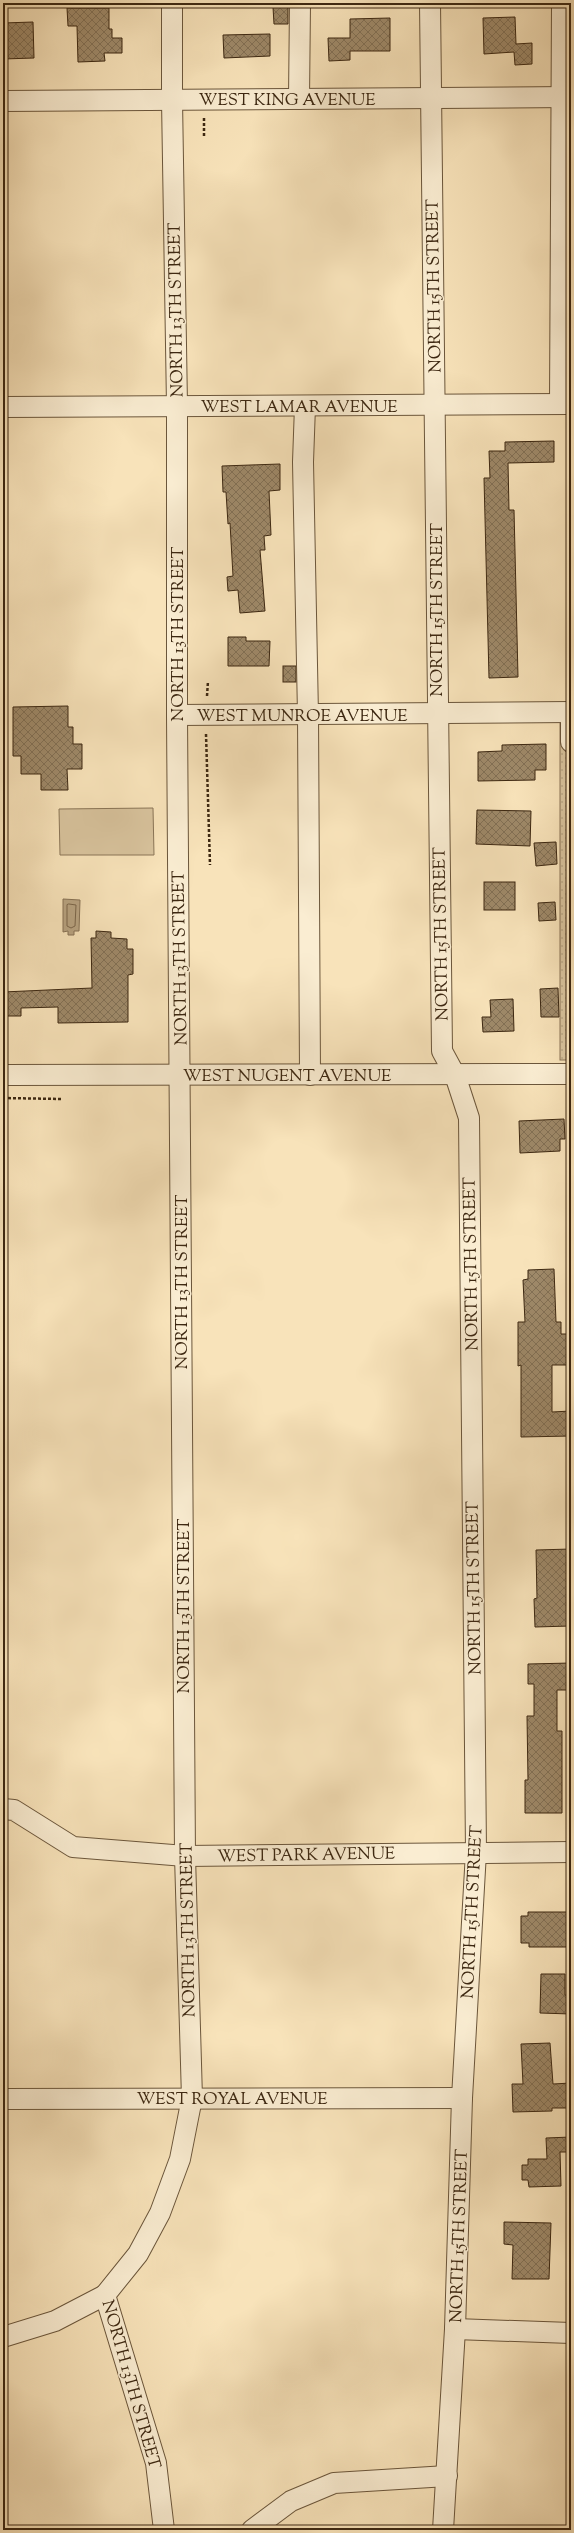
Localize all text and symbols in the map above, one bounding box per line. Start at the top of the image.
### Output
street label: WEST KING AVENUE [199,89,375,113]
street label: NORTH 15TH STREET [421,199,449,373]
street label: NORTH 13TH STREET [163,222,191,398]
street label: WEST LAMAR AVENUE [200,396,398,420]
street label: NORTH 15TH STREET [426,523,450,697]
street label: NORTH 13TH STREET [167,547,191,721]
street label: WEST MUNROE AVENUE [196,705,408,729]
street label: NORTH 15TH STREET [428,847,456,1021]
street label: NORTH 13TH STREET [167,870,195,1046]
street label: WEST NUGENT AVENUE [183,1065,391,1089]
street label: NORTH 15TH STREET [458,1177,486,1351]
street label: NORTH 13TH STREET [171,1195,195,1369]
street label: NORTH 15TH STREET [461,1501,489,1675]
street label: NORTH 13TH STREET [173,1519,197,1693]
street label: NORTH 15TH STREET [456,1825,490,1999]
street label: NORTH 13TH STREET [175,1842,203,2018]
street label: WEST PARK AVENUE [217,1842,395,1870]
street label: WEST ROYAL AVENUE [136,2088,328,2112]
street label: NORTH 15TH STREET [445,2149,475,2323]
street label: NORTH 13TH STREET [94,2297,166,2472]

